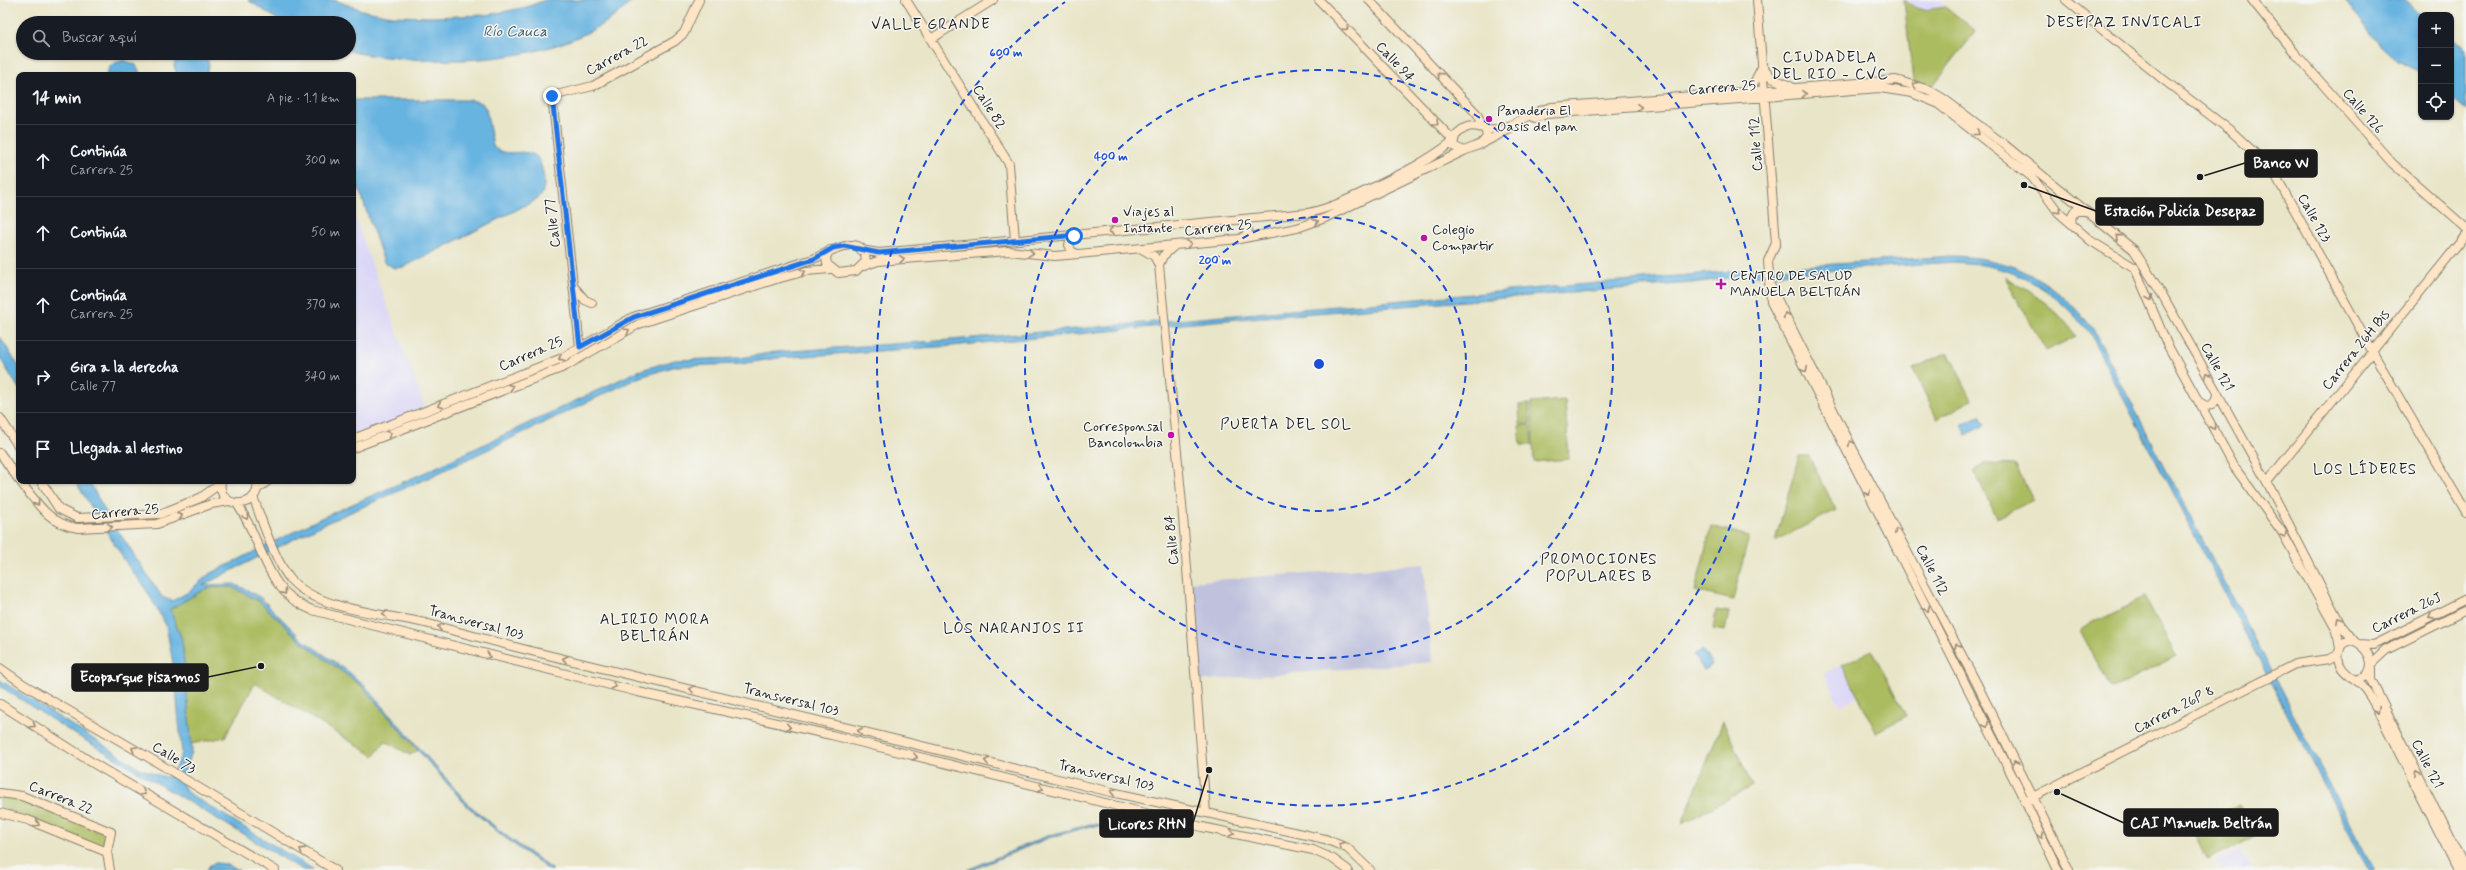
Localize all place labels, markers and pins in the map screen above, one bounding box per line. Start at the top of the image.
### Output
place label: Panaderia El Oasis del pan [1497,102,1578,136]
marker: Panaderia El Oasis del pan [1484,114,1494,124]
callout: Banco W [2245,150,2317,177]
callout: Estación Policía Desepaz [2096,198,2263,225]
place label: Viajes al Instante [1123,203,1174,237]
marker: Viajes al Instante [1110,215,1120,225]
place label: Colegio Compartir [1432,221,1494,255]
marker: Colegio Compartir [1419,233,1429,243]
place label: CENTRO DE SALUD MANUELA BELTRÁN [1730,267,1860,301]
marker: CENTRO DE SALUD MANUELA BELTRÁN [1715,278,1727,290]
centre of rings [1312,357,1326,371]
place label: Corresponsal Bancolombia [1083,418,1163,452]
marker: Corresponsal Bancolombia [1166,430,1176,440]
callout: Ecoparque pisamos [72,664,208,691]
callout: CAI Manuela Beltrán [2124,809,2278,836]
callout: Licores RHN [1100,810,1193,837]

